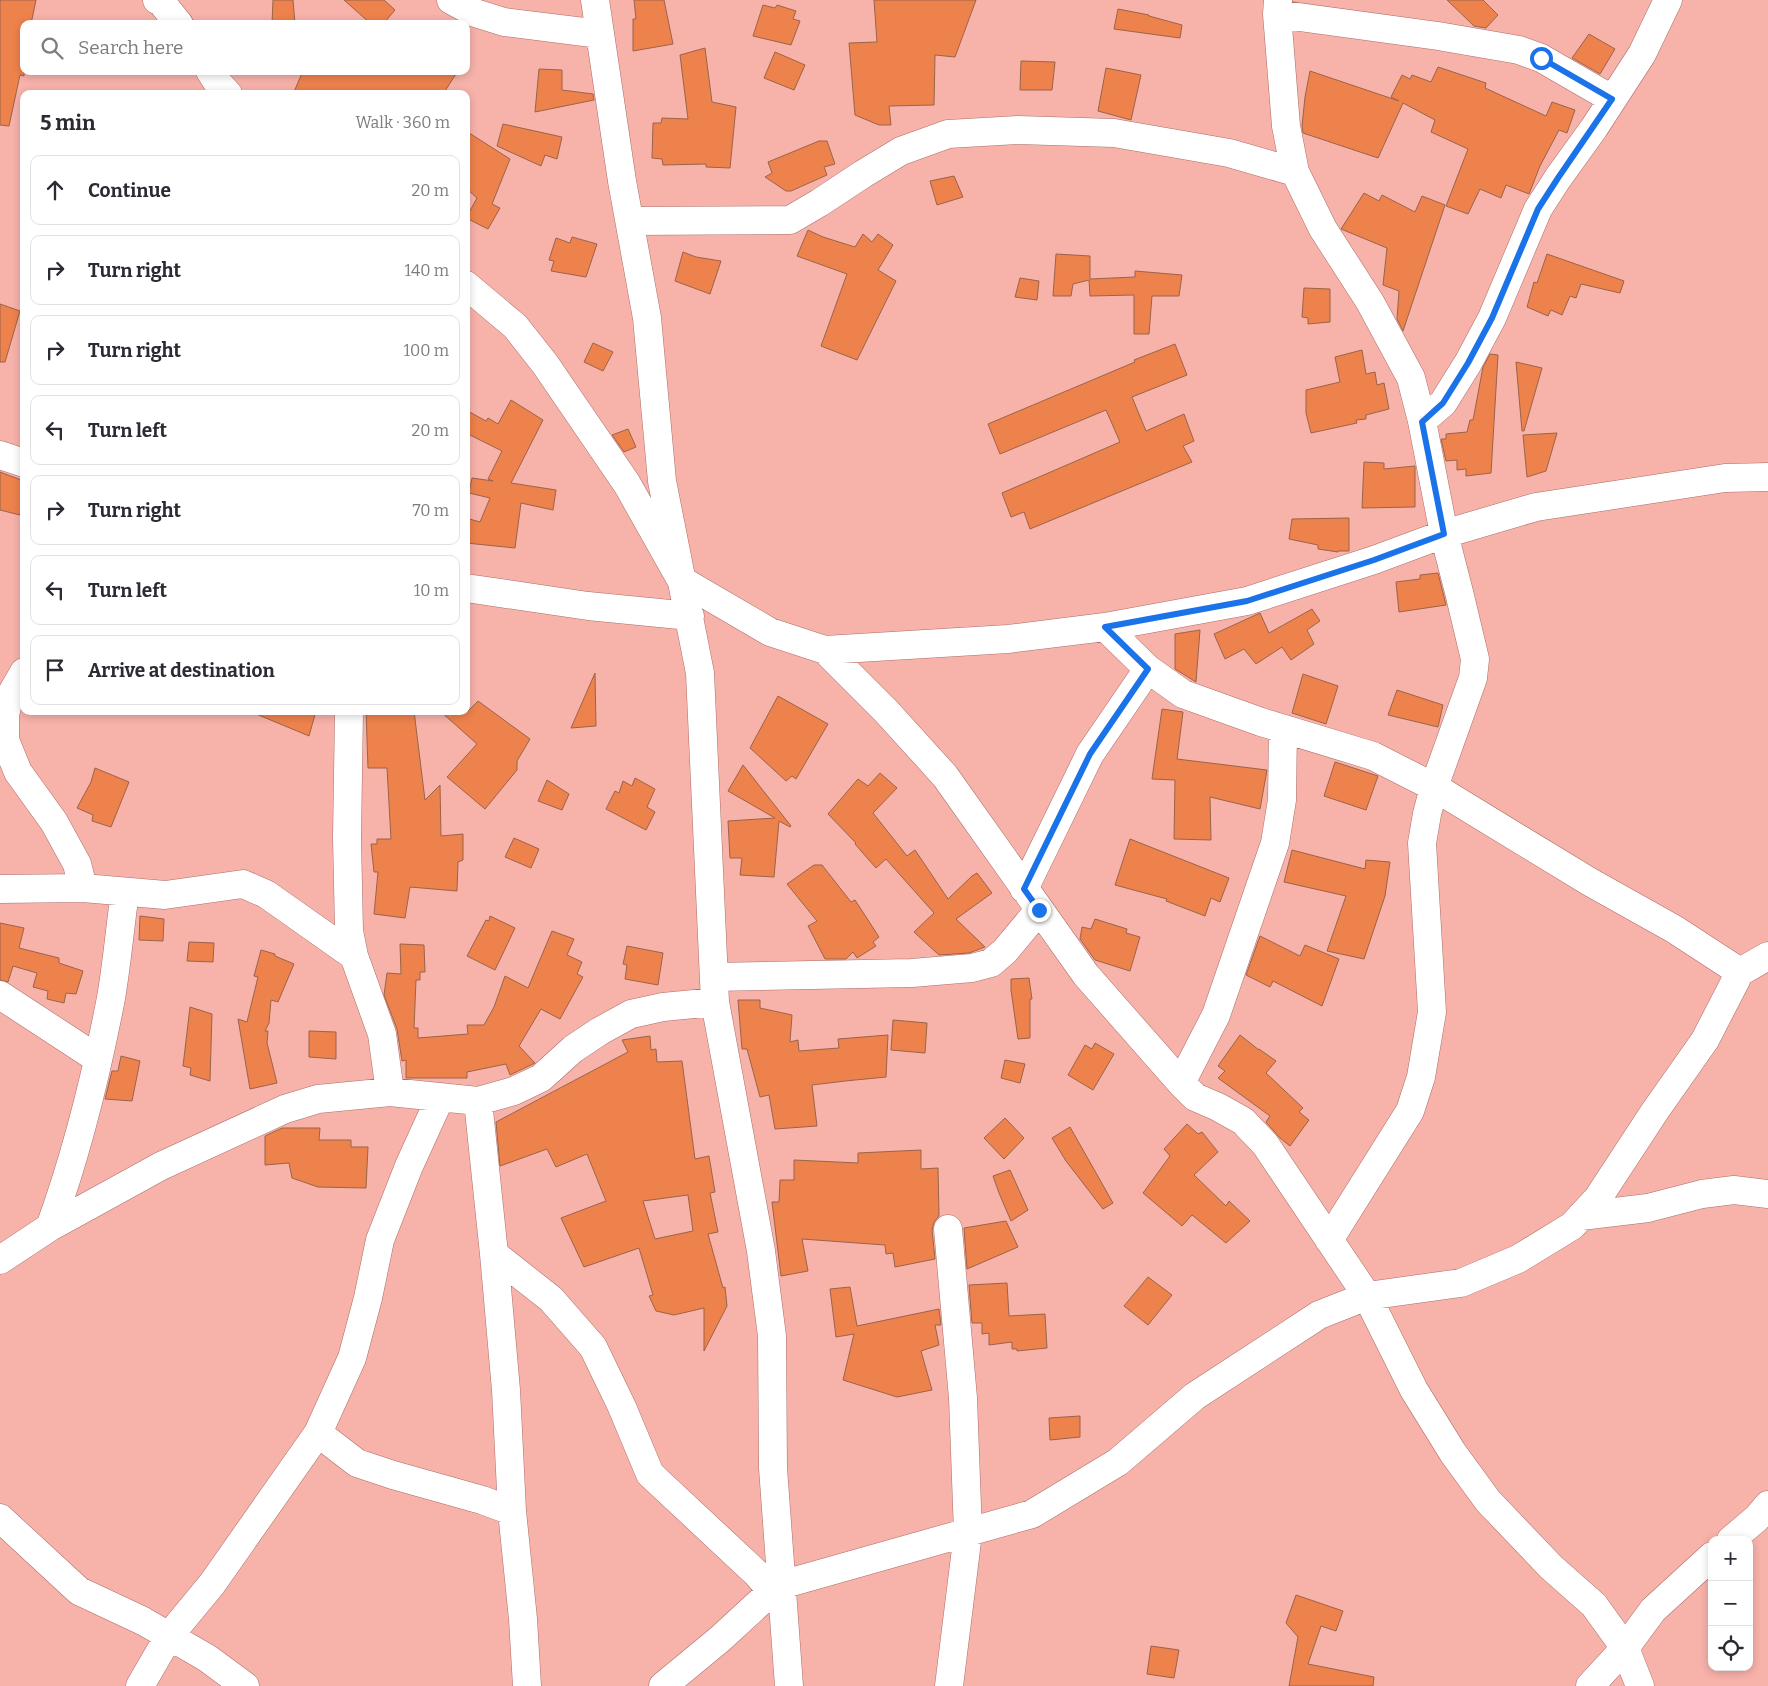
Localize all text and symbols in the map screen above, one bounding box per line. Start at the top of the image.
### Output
search box [20,20,470,75]
icon: search [38,34,66,62]
text: Search here [78,36,183,59]
route start [1530,47,1553,70]
text: 5 min [40,110,96,136]
text: Walk · 360 m [356,113,450,132]
icon: ahead [41,176,69,204]
text: Continue [88,179,171,202]
text: 20 m [412,181,449,200]
icon: right [41,256,69,284]
text: Turn right [88,259,181,282]
text: 140 m [404,261,449,280]
icon: right [41,336,69,364]
text: Turn right [88,339,181,362]
text: 100 m [404,341,449,360]
icon: left [41,416,69,444]
text: Turn left [88,419,167,442]
text: 20 m [412,421,449,440]
icon: right [41,496,69,524]
text: Turn right [88,499,181,522]
text: 70 m [413,501,449,520]
icon: left [41,576,69,604]
text: Turn left [88,579,167,602]
text: 10 m [414,581,449,600]
icon: arrive [41,656,69,684]
text: Arrive at destination [88,659,275,682]
route end [1028,899,1051,922]
map controls [1708,1536,1753,1671]
button: + [1708,1536,1753,1581]
button: − [1708,1581,1753,1626]
button: locate [1708,1626,1753,1671]

